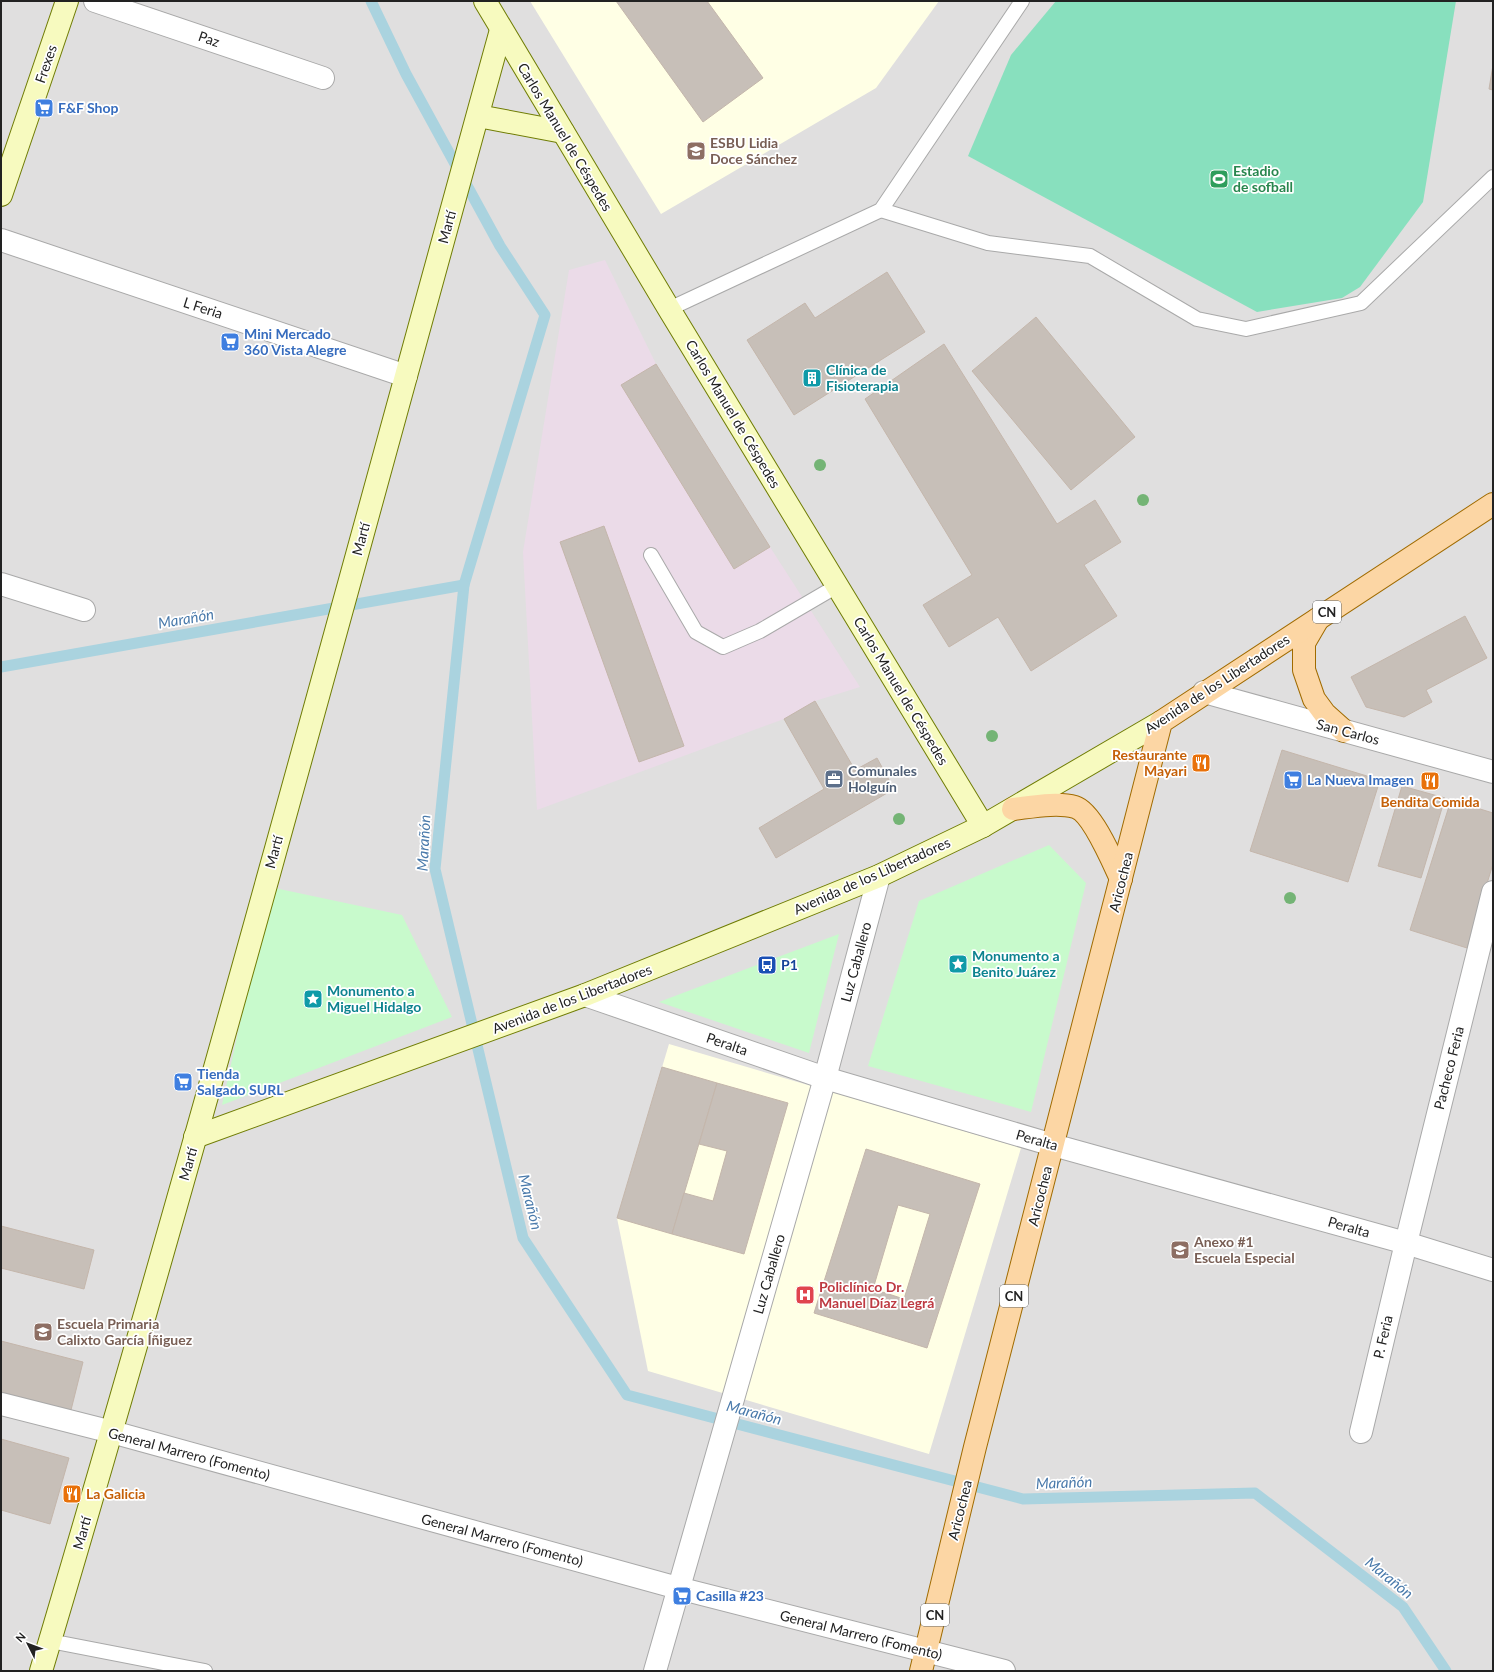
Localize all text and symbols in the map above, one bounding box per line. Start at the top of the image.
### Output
street label: Paz [196,27,222,50]
street label: Frexes [31,42,60,85]
street label: Carlos Manuel de Céspedes [514,60,616,214]
supermarket icon: F&F Shop [33,97,55,119]
place label: F&F Shop [58,99,119,116]
place label: ESBU Lidia Doce Sánchez [710,134,798,167]
school or university icon: ESBU Lidia Doce Sánchez [685,140,707,162]
place label: Estadio de sofball [1233,162,1293,195]
sports icon: Estadio de sofball [1208,168,1230,190]
street label: Martí [434,207,459,245]
street label: L Feria [181,293,225,322]
place label: Mini Mercado 360 Vista Alegre [244,325,347,358]
supermarket icon: Mini Mercado 360 Vista Alegre [219,331,241,353]
street label: Carlos Manuel de Céspedes [682,337,784,491]
place label: Clínica de Fisioterapia [826,361,899,394]
building icon: Clínica de Fisioterapia [801,367,823,389]
street label: Martí [348,519,373,557]
road number: CN [1313,601,1341,623]
water label: Marañón [156,604,215,632]
street label: Carlos Manuel de Céspedes [850,614,952,768]
street label: Avenida de los Libertadores [1141,630,1292,737]
street label: San Carlos [1315,715,1382,748]
place label: Restaurante Mayari [1112,746,1188,779]
restaurant icon: Restaurante Mayari [1190,752,1212,774]
place label: Comunales Holguín [848,762,917,795]
office icon: Comunales Holguín [823,768,845,790]
supermarket icon: La Nueva Imagen [1282,769,1304,791]
restaurant icon: Bendita Comida [1419,770,1441,792]
place label: La Nueva Imagen [1307,771,1414,788]
place label: Bendita Comida [1380,793,1480,810]
water label: Marañón [413,814,433,872]
street label: Martí [261,832,286,870]
street label: Avenida de los Libertadores [791,833,953,918]
street label: Aricochea [1105,850,1136,914]
street label: Luz Caballero [837,920,874,1004]
place label: Monumento a Benito Juárez [972,947,1060,980]
place icon: Monumento a Benito Juárez [947,953,969,975]
bus stop icon: P1 [756,954,778,976]
place label: P1 [781,956,798,973]
street label: Avenida de los Libertadores [490,960,654,1037]
place label: Monumento a Miguel Hidalgo [327,982,421,1015]
place icon: Monumento a Miguel Hidalgo [302,988,324,1010]
street label: Pacheco Feria [1430,1024,1467,1111]
street label: Peralta [704,1029,750,1059]
place label: Tienda Salgado SURL [197,1065,284,1098]
supermarket icon: Tienda Salgado SURL [172,1071,194,1093]
street label: Peralta [1014,1125,1060,1154]
street label: Martí [175,1144,201,1182]
street label: Aricochea [1024,1164,1055,1228]
water label: Marañón [515,1172,547,1231]
street label: Peralta [1326,1212,1372,1241]
street label: Luz Caballero [749,1232,788,1316]
place label: Anexo #1 Escuela Especial [1193,1233,1295,1266]
school or university icon: Anexo #1 Escuela Especial [1169,1239,1191,1261]
place label: Policlínico Dr. Manuel Díaz Legrá [819,1278,934,1311]
hospital icon: Policlínico Dr. Manuel Díaz Legrá [794,1284,816,1306]
road number: CN [1000,1285,1028,1307]
street label: P. Feria [1369,1314,1396,1360]
place label: Escuela Primaria Calixto García Íñiguez [57,1315,193,1348]
school or university icon: Escuela Primaria Calixto García Íñiguez [32,1321,54,1343]
water label: Marañón [725,1396,784,1428]
street label: General Marrero (Fomento) [106,1424,272,1483]
water label: Marañón [1035,1472,1093,1492]
street label: Aricochea [944,1478,975,1542]
restaurant icon: La Galicia [61,1483,83,1505]
place label: La Galicia [86,1485,145,1502]
street label: General Marrero (Fomento) [419,1510,585,1569]
street label: Martí [69,1513,95,1551]
water label: Marañón [1362,1552,1417,1602]
supermarket icon: Casilla #23 [671,1585,693,1607]
place label: Casilla #23 [696,1587,764,1604]
road number: CN [921,1604,949,1626]
street label: General Marrero (Fomento) [778,1606,944,1663]
north arrow [8,1624,48,1664]
text: N [13,1629,28,1644]

